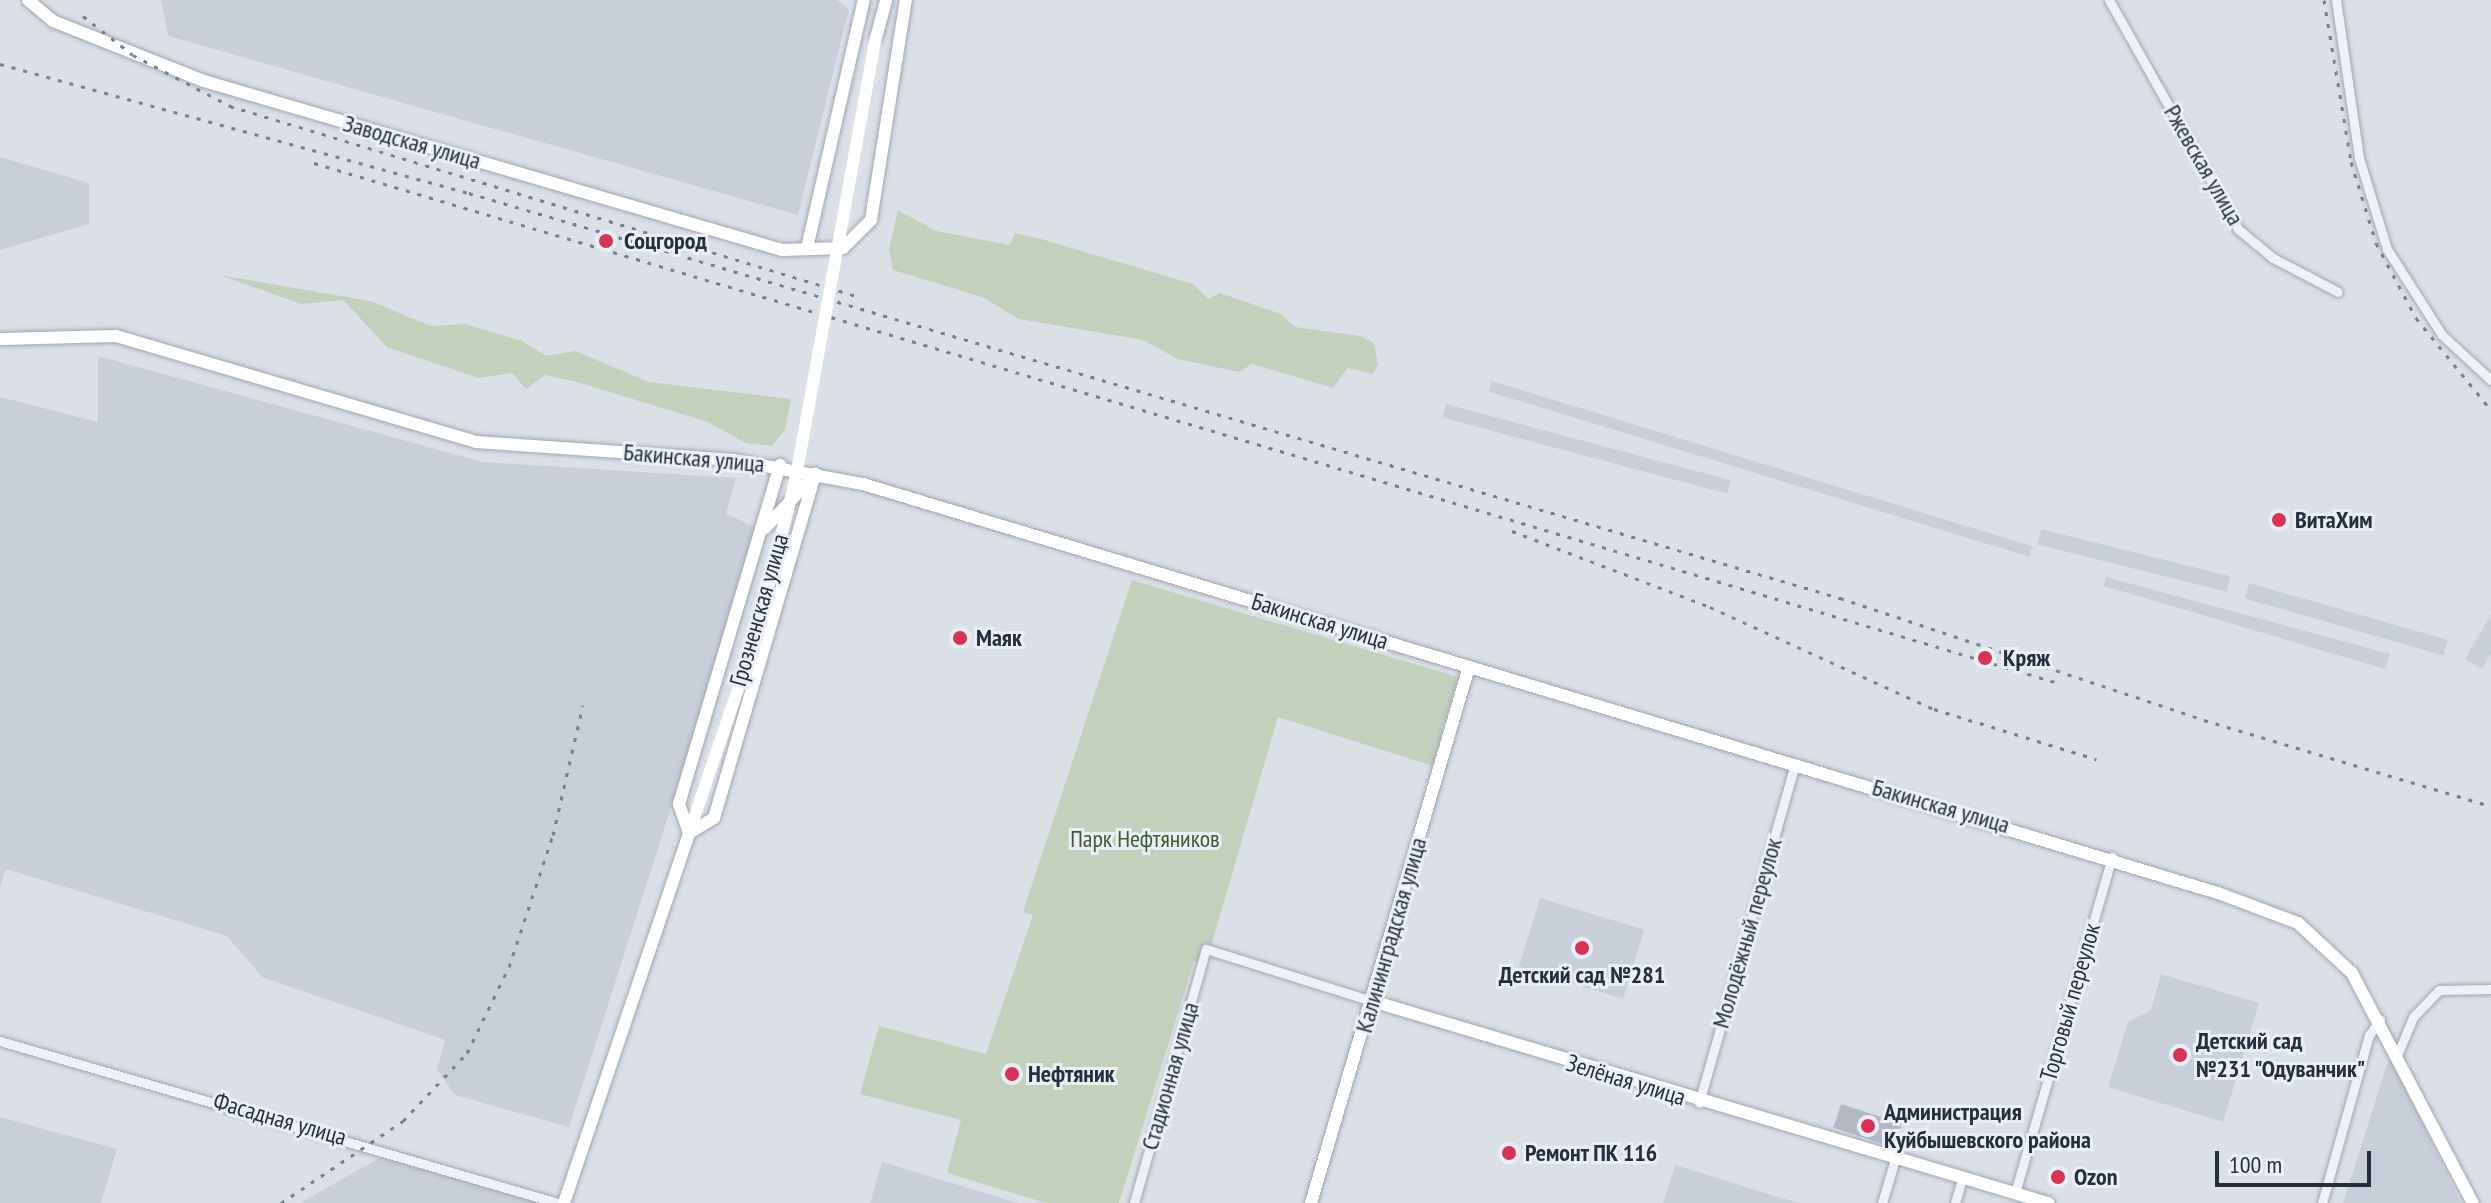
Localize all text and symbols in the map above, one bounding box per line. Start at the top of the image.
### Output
street label: Ржевская улица [2158,100,2250,230]
street label: Заводская улица [340,109,484,175]
place label: Соцгород [624,227,707,255]
marker: Соцгород [595,230,617,252]
street label: Бакинская улица [622,437,766,479]
place label: ВитаХим [2295,506,2373,534]
marker: ВитаХим [2270,511,2288,529]
street label: Грозненская улица [723,530,795,690]
street label: Бакинская улица [1248,587,1392,655]
place label: Маяк [976,624,1022,652]
marker: Маяк [951,629,969,647]
place label: Кряж [2003,644,2050,672]
marker: Кряж [1974,647,1996,669]
street label: Бакинская улица [1869,773,2013,839]
park label: Парк Нефтяников [1070,825,1220,853]
street label: Калининградская улица [1349,834,1433,1036]
street label: Молодёжный переулок [1706,835,1788,1031]
street label: Торговый переулок [2034,920,2106,1084]
marker: Детский сад №281 [1573,939,1591,957]
place label: Детский сад №281 [1499,961,1665,989]
street label: Стадионная улица [1135,999,1205,1153]
place label: Детский сад №231 "Одуванчик" [2196,1027,2367,1083]
marker: Детский сад №231 "Одуванчик" [2171,1046,2189,1064]
street label: Зелёная улица [1563,1048,1689,1112]
place label: Нефтяник [1028,1060,1115,1088]
marker: Нефтяник [1003,1065,1021,1083]
street label: Фасадная улица [210,1086,350,1152]
place label: Администрация Куйбышевского района [1884,1098,2091,1154]
marker: Администрация Куйбышевского района [1859,1117,1877,1135]
scale bar [2219,1135,2375,1185]
place label: Ремонт ПК 116 [1525,1139,1658,1167]
marker: Ремонт ПК 116 [1500,1144,1518,1162]
text: 100 m [2229,1149,2282,1180]
place label: Ozon [2074,1163,2117,1191]
marker: Ozon [2049,1168,2067,1186]

